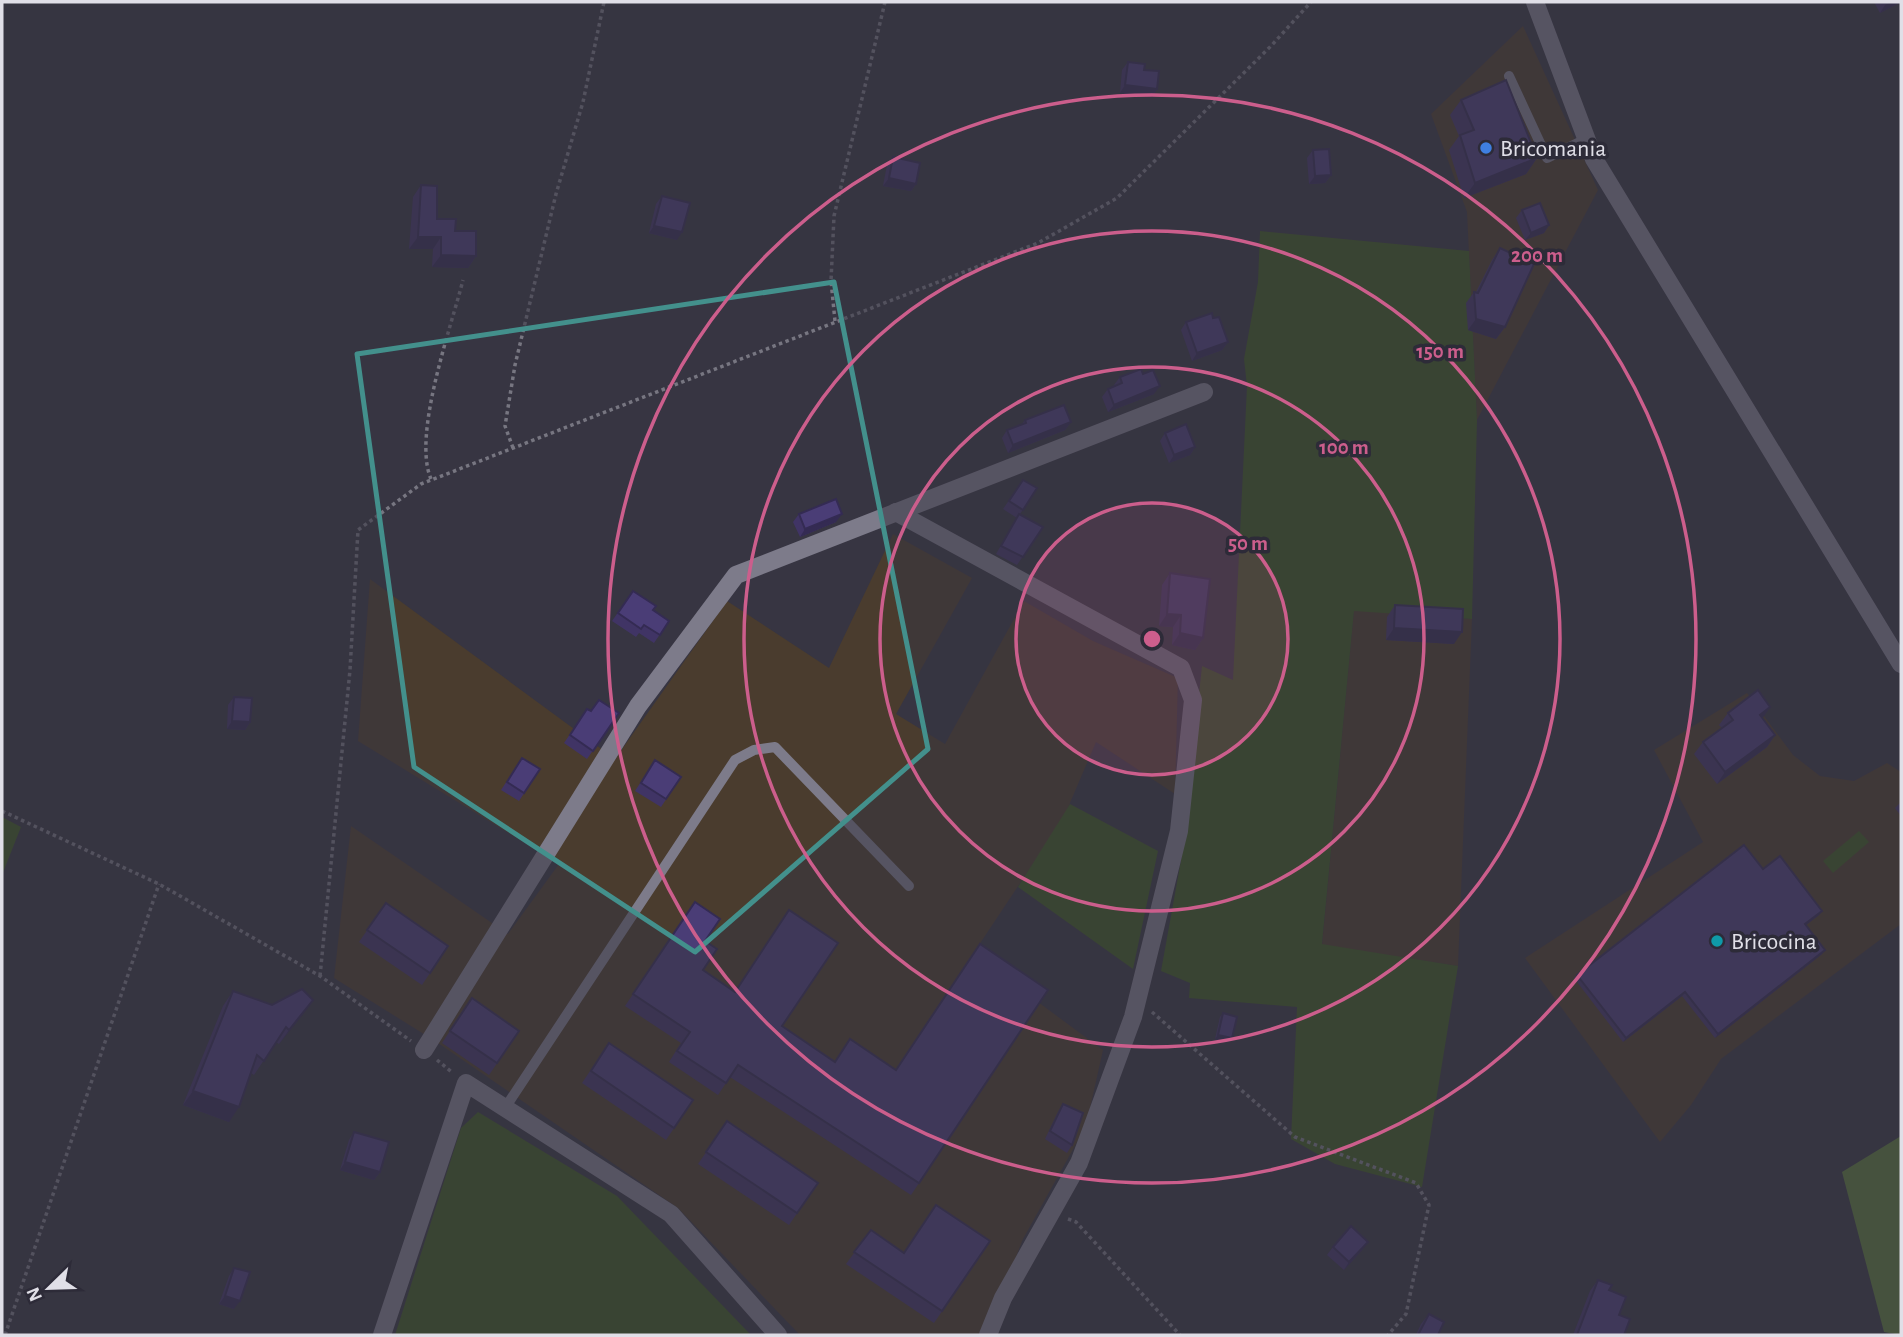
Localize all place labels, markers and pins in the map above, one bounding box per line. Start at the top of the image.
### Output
place label: Bricomania [1500,137,1606,161]
marker: Bricomania [1478,140,1494,156]
centre of rings [1140,627,1164,651]
place label: Bricocina [1731,930,1817,954]
marker: Bricocina [1709,933,1725,949]

